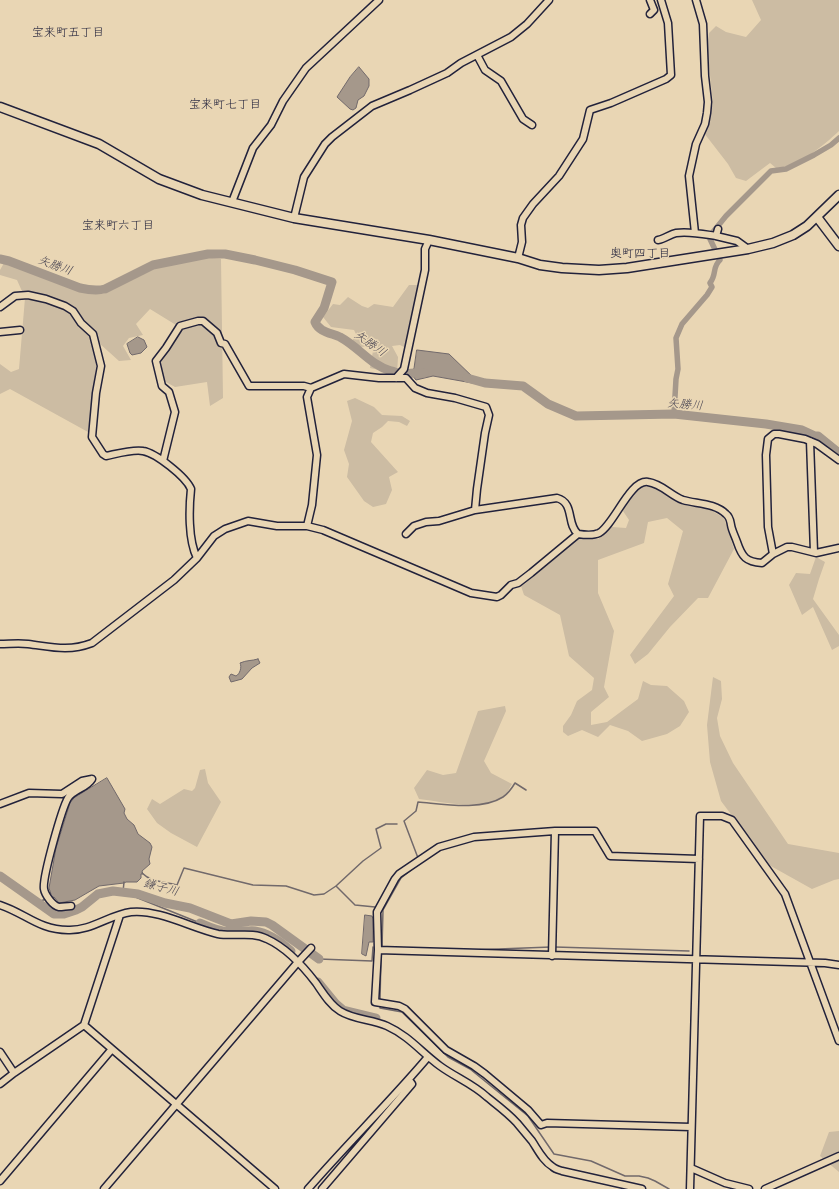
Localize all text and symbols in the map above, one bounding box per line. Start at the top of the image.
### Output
district label: 宝来町五丁目 [32,26,104,40]
district label: 宝来町七丁目 [189,98,261,112]
district label: 宝来町六丁目 [82,219,154,233]
district label: 奥町四丁目 [610,247,670,261]
water label: 矢勝川 [36,253,74,279]
water label: 矢勝川 [351,328,389,360]
water label: 矢勝川 [666,396,704,414]
water label: 鎌子川 [142,876,180,900]

